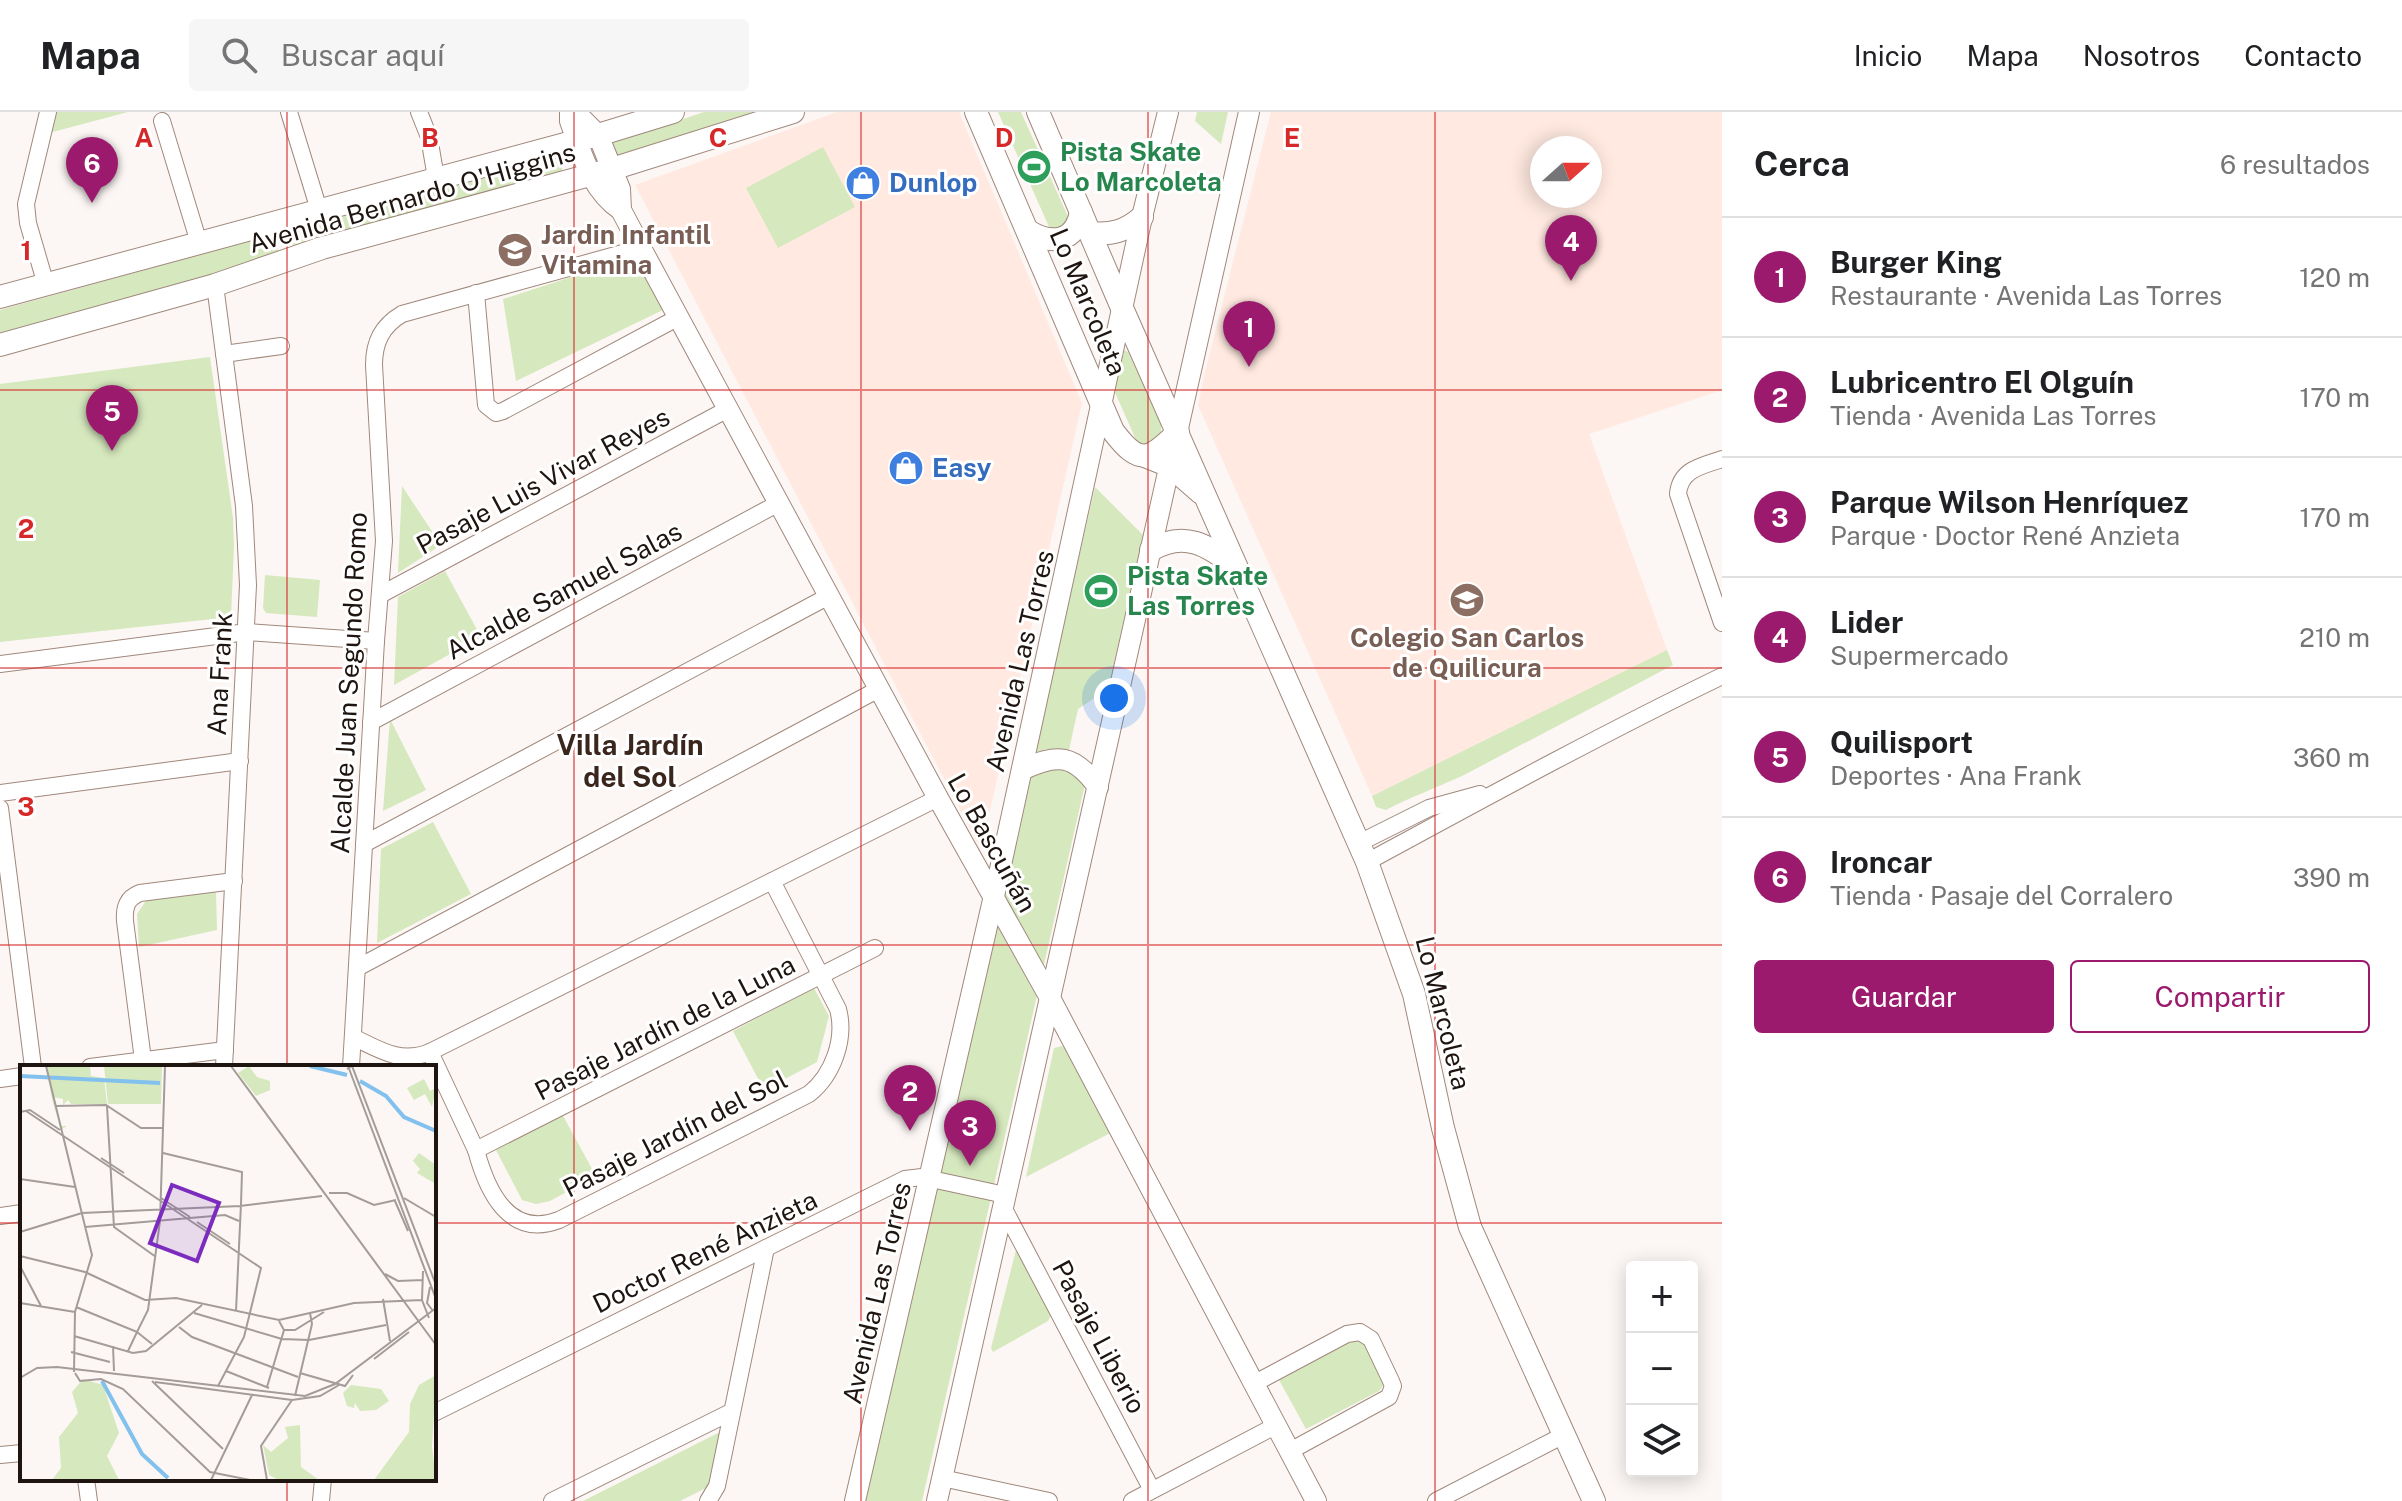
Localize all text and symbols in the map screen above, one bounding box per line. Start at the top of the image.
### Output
search box [189,19,749,91]
text: Mapa [40,33,141,78]
icon: search [217,33,261,77]
text: Buscar aquí [281,37,445,73]
text: Inicio [1854,39,1922,72]
text: Mapa [1966,39,2039,72]
text: Nosotros [2083,39,2200,72]
text: Contacto [2244,39,2362,72]
text: A [135,122,154,153]
text: C [709,122,727,153]
text: D [995,122,1013,153]
text: E [1284,122,1300,153]
street label: Avenida Bernardo O'Higgins [245,136,579,260]
place label: Pista Skate Lo Marcoleta [1060,136,1222,197]
north arrow [1530,136,1602,208]
pin: 6 [66,137,118,203]
text: Cerca [1754,144,1850,184]
sports icon: Pista Skate Lo Marcoleta [1015,148,1053,186]
text: 6 resultados [2220,149,2370,180]
shop icon: Dunlop [844,164,882,202]
place label: Dunlop [889,167,977,198]
pin: 4 [1545,215,1597,281]
place label: Jardin Infantil Vitamina [541,219,711,280]
street label: Lo Marcoleta [1043,223,1133,380]
school or university icon: Jardin Infantil Vitamina [496,231,534,269]
text: 1 [20,235,32,266]
text: Burger King [1830,244,2002,280]
text: 1 [1774,262,1786,293]
text: 120 m [2299,262,2370,293]
text: Restaurante · Avenida Las Torres [1830,280,2222,311]
pin: 1 [1223,301,1275,367]
text: Lubricentro El Olguín [1830,364,2134,400]
text: 2 [1772,382,1788,413]
text: 170 m [2300,382,2370,413]
pin: 5 [86,385,138,451]
text: Tienda · Avenida Las Torres [1830,400,2157,431]
street label: Pasaje Luis Vivar Reyes [411,401,675,560]
shop icon: Easy [887,449,925,487]
place label: Easy [932,452,992,483]
text: Parque Wilson Henríquez [1830,484,2188,520]
text: 3 [1771,502,1789,533]
text: 170 m [2300,502,2370,533]
street label: Alcalde Juan Segundo Romo [324,511,373,855]
text: 2 [18,513,34,544]
street label: Alcalde Samuel Salas [441,515,687,666]
text: Parque · Doctor René Anzieta [1830,520,2180,551]
street label: Avenida Las Torres [979,547,1060,775]
place label: Pista Skate Las Torres [1127,560,1268,621]
sports icon: Pista Skate Las Torres [1082,572,1120,610]
school or university icon: Colegio San Carlos de Quilicura [1448,581,1486,619]
text: Lider [1830,604,1903,640]
street label: Ana Frank [201,612,238,736]
place label: Colegio San Carlos de Quilicura [1350,622,1584,683]
text: 4 [1771,622,1789,653]
text: 210 m [2299,622,2370,653]
text: Supermercado [1830,640,2009,671]
your location [1094,678,1134,718]
text: Quilisport [1830,724,1973,760]
district label: Villa Jardín del Sol [556,728,704,793]
text: 5 [1771,742,1789,773]
text: 360 m [2293,742,2370,773]
text: Deportes · Ana Frank [1830,760,2082,791]
street label: Lo Bascuñán [942,768,1043,918]
text: 3 [17,791,35,822]
text: Ironcar [1830,844,1932,880]
text: 6 [1771,862,1789,893]
text: 390 m [2293,862,2370,893]
text: Tienda · Pasaje del Corralero [1830,880,2173,911]
street label: Lo Marcoleta [1409,933,1478,1093]
street label: Pasaje Jardín de la Luna [529,948,800,1107]
button: Guardar [1754,960,2054,1033]
button: Compartir [2070,960,2370,1033]
street label: Pasaje Jardín del Sol [557,1063,792,1204]
inset map [20,1065,436,1481]
pin: 2 [884,1065,936,1131]
pin: 3 [944,1100,996,1166]
street label: Avenida Las Torres [836,1179,917,1407]
street label: Doctor René Anzieta [587,1184,822,1319]
street label: Pasaje Liberio [1046,1255,1153,1419]
map controls [1626,1261,1698,1477]
button: + [1626,1261,1698,1333]
button: − [1626,1333,1698,1405]
button: layers [1626,1405,1698,1477]

